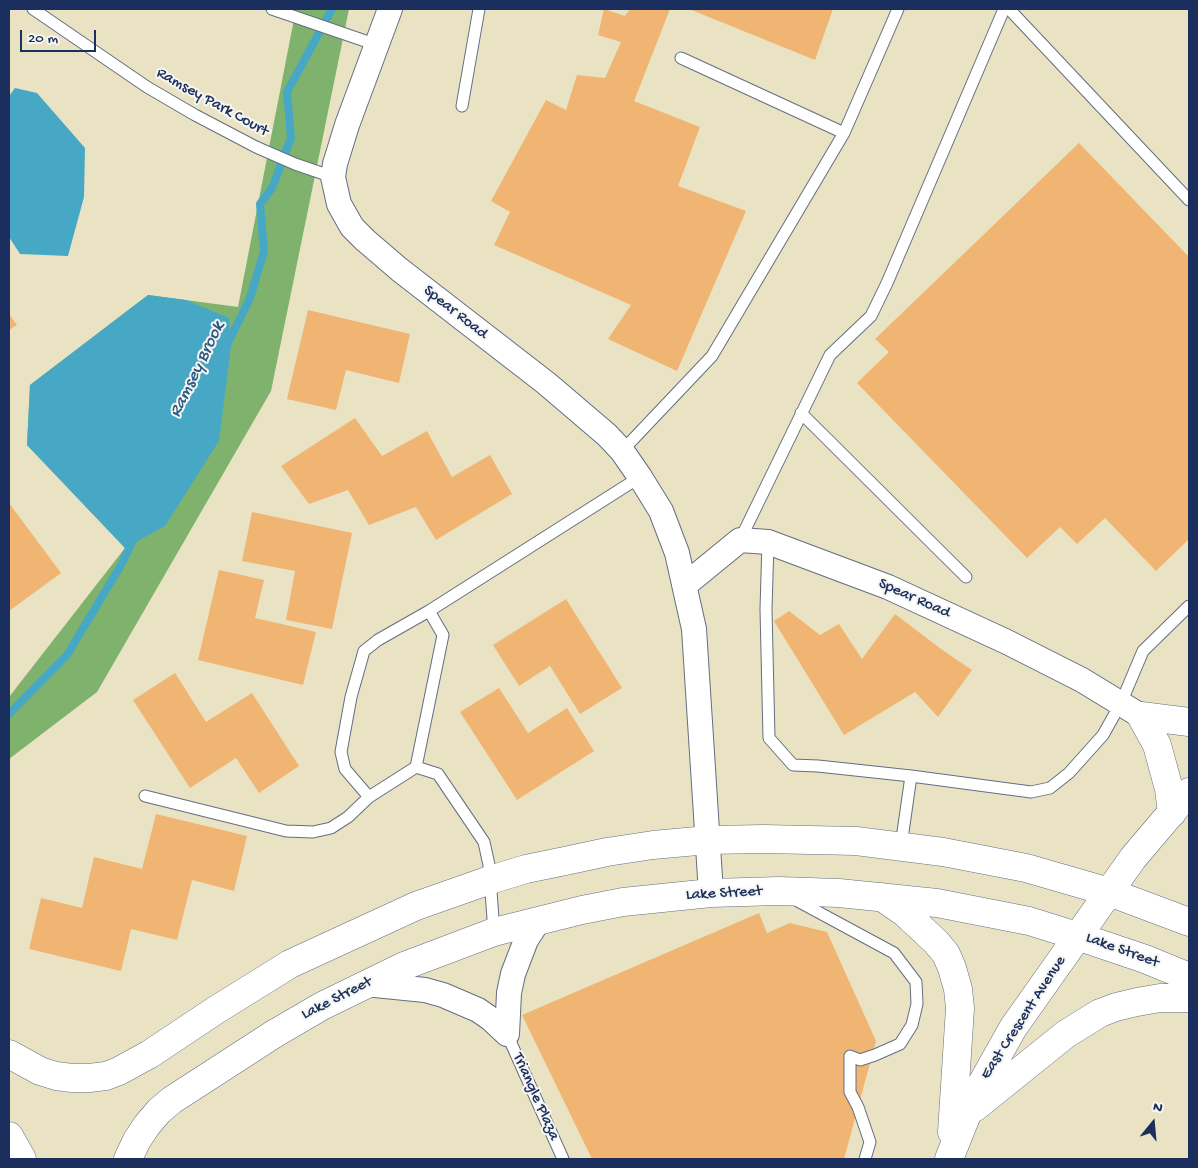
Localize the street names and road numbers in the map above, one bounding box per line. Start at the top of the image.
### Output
street label: Ramsey Park Court [153,64,271,142]
street label: Spear Road [419,282,491,344]
street label: Spear Road [875,575,953,623]
street label: Lake Street [685,882,763,906]
street label: Lake Street [1083,929,1161,973]
street label: East Crescent Avenue [977,953,1071,1083]
street label: Lake Street [299,973,375,1025]
street label: Triangle Plaza [507,1050,563,1144]

